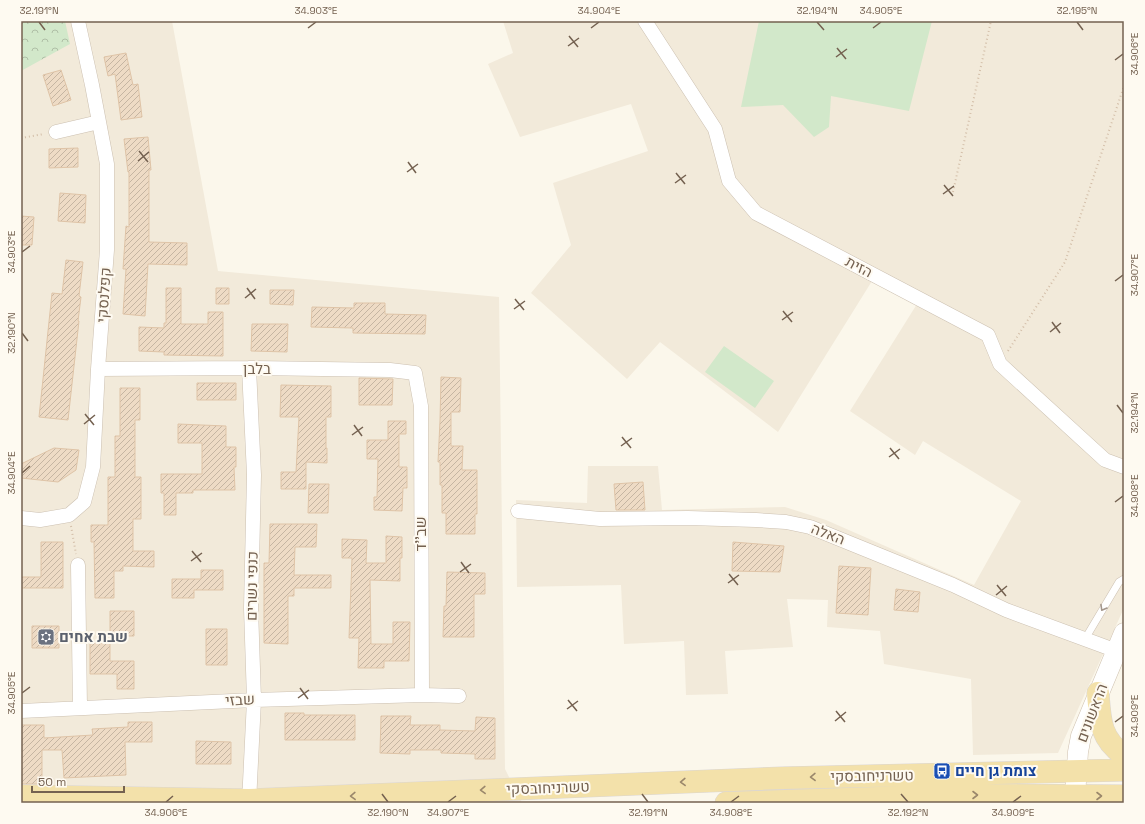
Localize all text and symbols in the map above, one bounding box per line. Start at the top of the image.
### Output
text: 32.191°N [19,4,59,17]
text: 34.903°E [295,4,338,17]
text: 34.904°E [577,4,621,17]
text: 32.194°N [796,4,838,17]
text: 34.905°E [860,4,903,17]
text: 32.195°N [1057,4,1097,17]
text: 34.906°E [1128,32,1141,75]
text: 34.903°E [5,230,18,273]
street label: הזית [842,252,876,282]
text: 34.907°E [1128,254,1141,296]
street label: קפלנסקי [92,267,115,323]
text: 32.190°N [5,312,18,354]
street label: בלבן [243,359,271,378]
text: 32.194°N [1128,392,1141,434]
text: 34.904°E [5,451,18,495]
text: 34.908°E [1128,474,1141,518]
street label: שב''ד [411,516,430,552]
street label: האלה [808,518,848,549]
street label: כנפי נשרים [241,551,262,621]
one-way arrow [1101,604,1108,611]
synagogue icon: שבת אחים [36,627,56,647]
place label: שבת אחים [59,627,128,646]
text: 34.905°E [5,671,18,714]
street label: הראשונים [1072,681,1111,745]
street label: שבזי [225,689,255,710]
text: 34.909°E [1128,694,1141,737]
bus stop icon: צומת גן חיים [932,761,952,781]
place label: צומת גן חיים [955,761,1037,780]
street label: טשרניחובסקי [830,765,914,786]
scale bar [32,768,124,794]
one-way arrow [810,773,816,781]
text: 50 m [38,774,66,790]
street label: טשרניחובסקי [506,777,590,798]
one-way arrow [680,778,686,786]
one-way arrow [480,786,486,794]
one-way arrow [350,791,356,800]
one-way arrow [972,791,978,799]
one-way arrow [1096,792,1102,800]
text: 34.906°E [145,806,188,819]
text: 32.190°N [367,806,409,819]
text: 34.907°E [427,806,469,819]
text: 32.191°N [628,806,668,819]
text: 34.908°E [709,806,753,819]
text: 32.192°N [888,806,928,819]
text: 34.909°E [992,806,1035,819]

